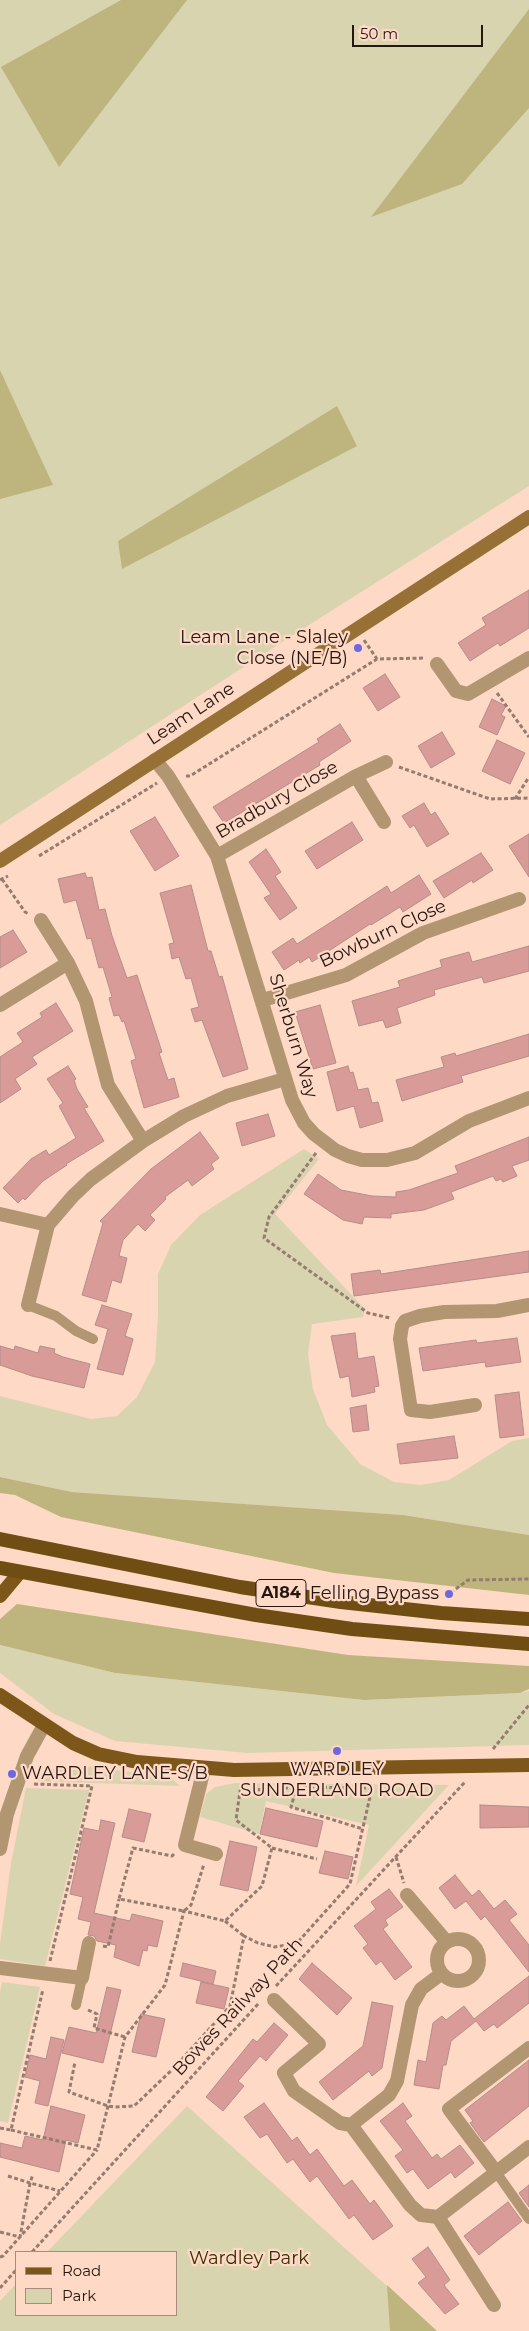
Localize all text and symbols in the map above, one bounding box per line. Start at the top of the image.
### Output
scale bar [354,15,485,47]
text: 50 m [360,24,398,43]
place label: Leam Lane - Slaley Close (NE/B) [180,627,348,670]
marker: Leam Lane - Slaley Close (NE/B) [352,642,364,654]
street label: Leam Lane [143,678,239,750]
street label: Bradbury Close [212,756,342,844]
street label: Bowburn Close [316,895,450,973]
street label: Sherburn Way [264,971,322,1101]
road number: A184 [256,1580,306,1606]
place label: Felling Bypass [310,1583,439,1605]
marker: Felling Bypass [443,1588,455,1600]
marker: WARDLEY SUNDERLAND ROAD [331,1745,343,1757]
place label: WARDLEY SUNDERLAND ROAD [240,1759,434,1802]
place label: WARDLEY LANE-S/B [22,1763,208,1785]
marker: WARDLEY LANE-S/B [6,1768,18,1780]
street label: Bowes Railway Path [168,1934,308,2080]
park label: Wardley Park [189,2248,309,2270]
legend [15,2251,178,2316]
text: Road [62,2261,101,2280]
text: Park [62,2286,96,2305]

